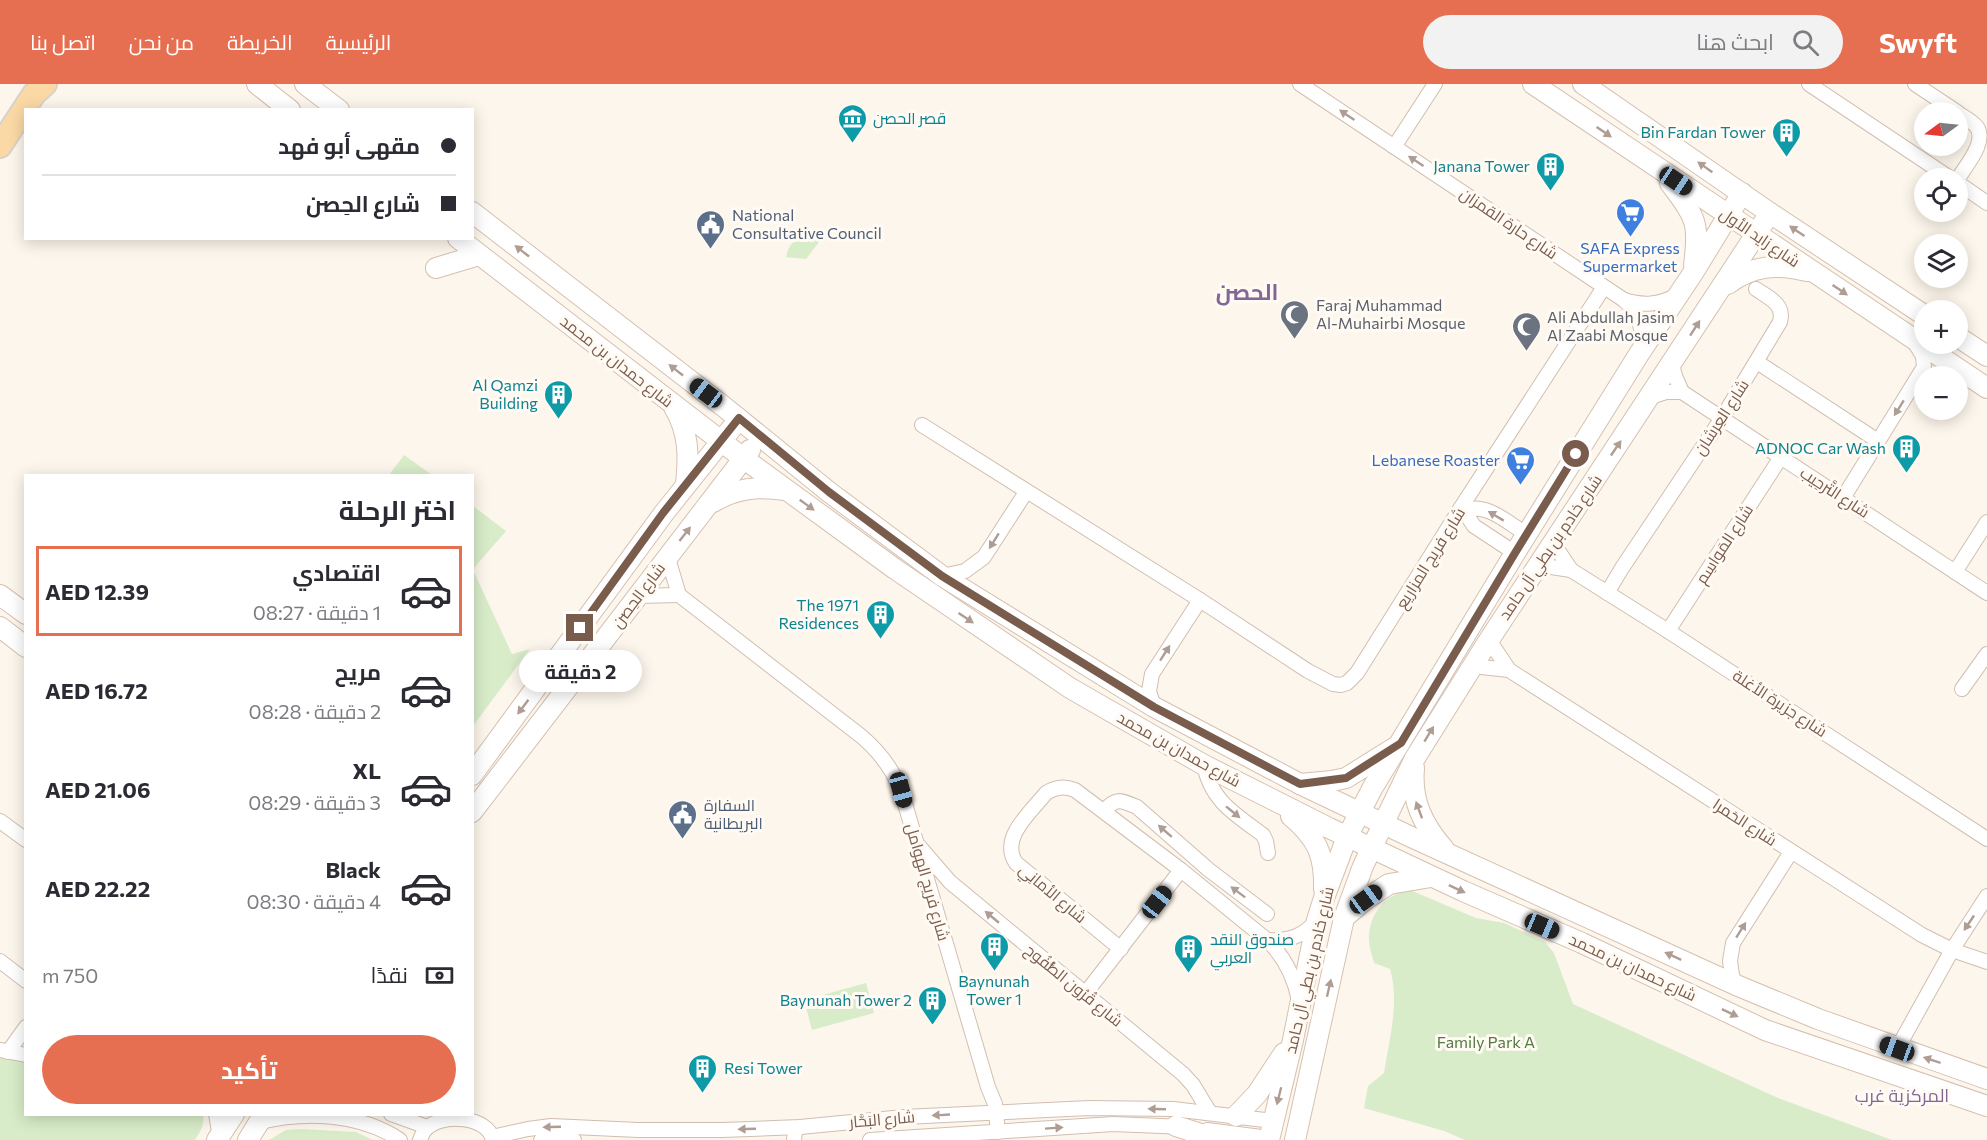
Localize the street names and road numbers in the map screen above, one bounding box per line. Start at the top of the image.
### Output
street label: شارع حارة القمزان [1455,183,1562,265]
street label: شارع زايد الأول [1715,203,1804,273]
street label: شارع حمدان بن محمد [555,311,678,413]
street label: شارع العِرشان [1689,375,1755,460]
street label: شارع التَّرحِيب [1795,462,1874,524]
street label: شارع خادم بن بطي آل حامد [1494,471,1609,626]
street label: شارع المَواسِم [1691,500,1759,589]
street label: شارع فريج المزاريع [1391,504,1471,613]
street label: شارع الحِصن [607,558,671,633]
street label: شارع جزيرة الأغلة [1728,665,1831,743]
street label: شارع حمدان بن محمد [1113,707,1244,793]
street label: شارع الحَمرا [1708,794,1781,852]
street label: شارع فريج الهوامل [900,821,954,944]
street label: شارع الأمانِي [1013,859,1091,930]
street label: شارع خادم بن بطي آل حامد [1280,884,1342,1056]
street label: شارع حمدان بن محمد [1565,929,1700,1007]
street label: شارع قُرُون الطُّفُوح [1020,939,1127,1032]
street label: شارع البَحَّار [847,1106,916,1134]

